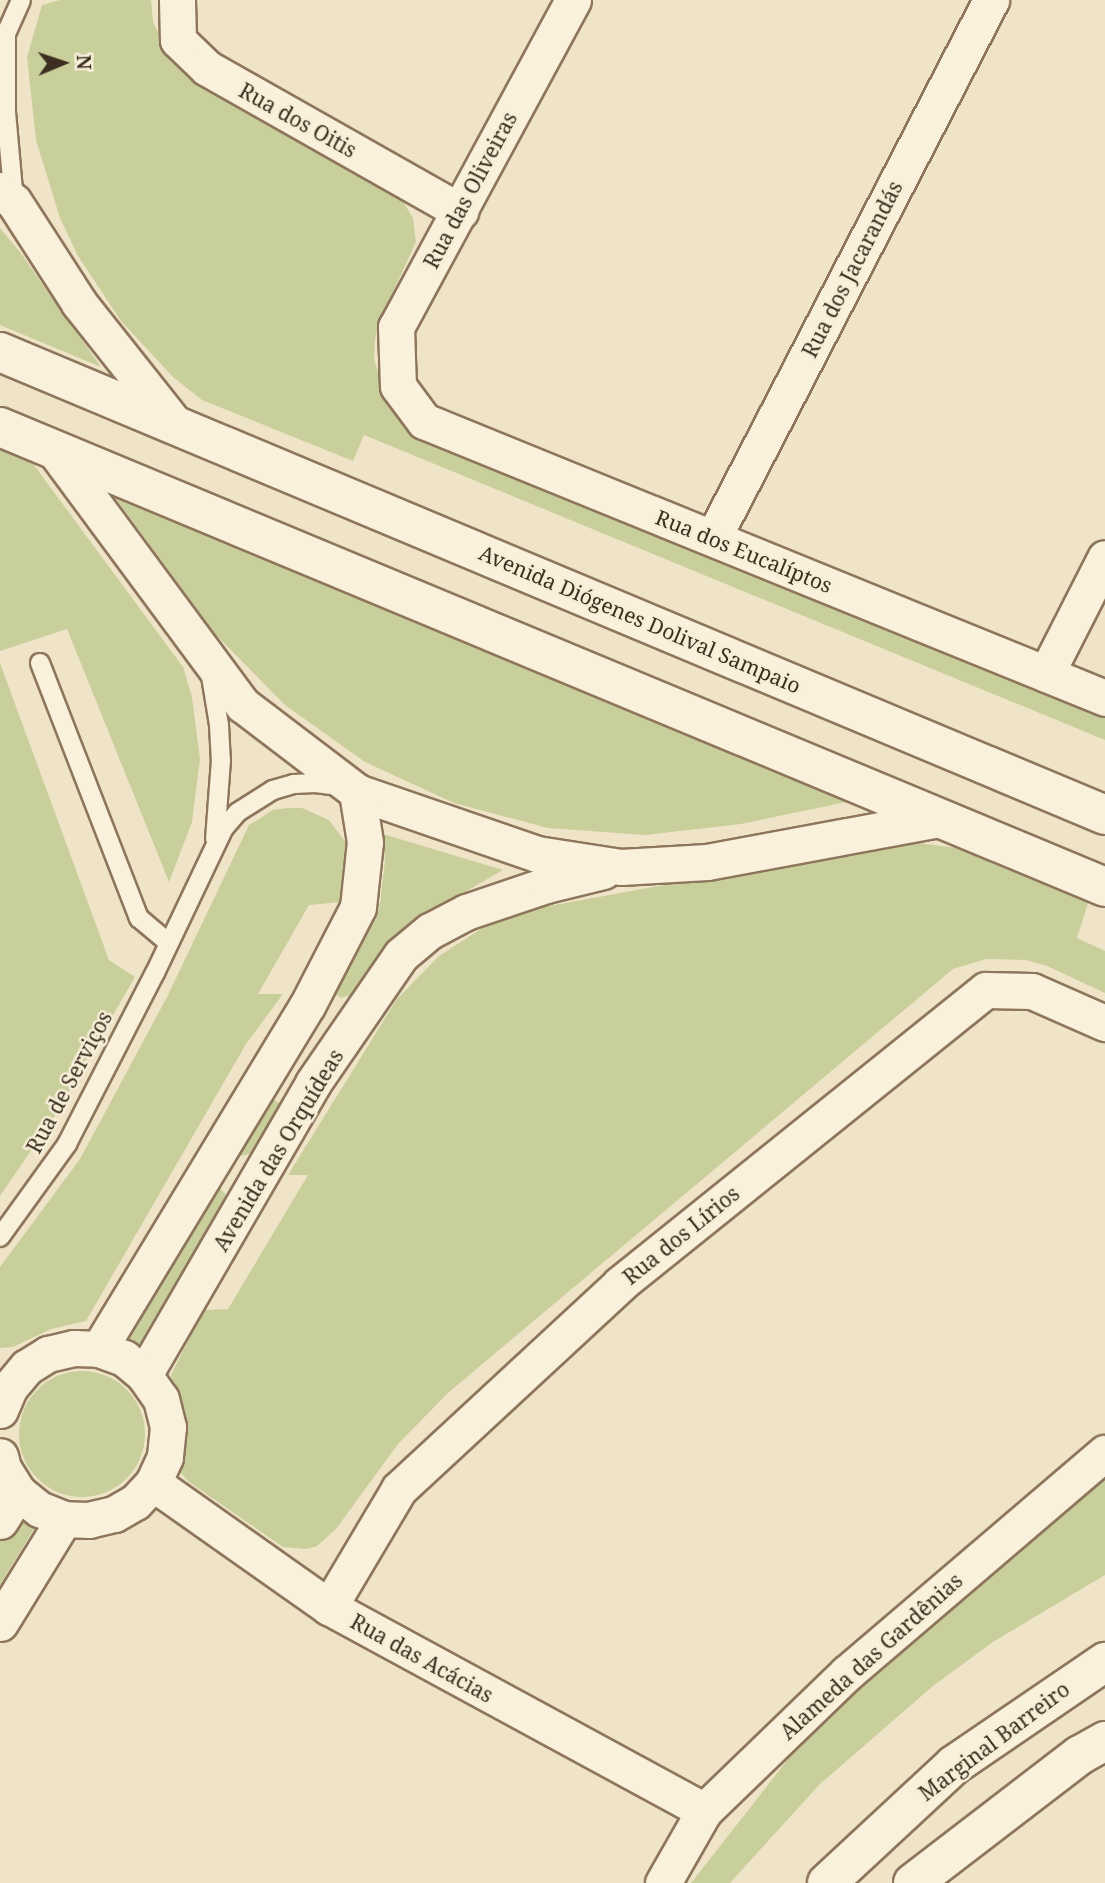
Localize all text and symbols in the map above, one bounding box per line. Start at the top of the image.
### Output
north arrow [28,28,98,98]
text: N [71,54,97,70]
street label: Rua dos Oitis [235,77,361,163]
street label: Rua das Oliveiras [418,107,522,273]
street label: Rua dos Jacarandás [797,176,907,362]
street label: Rua dos Eucalíptos [652,504,836,598]
street label: Avenida Diógenes Dolival Sampaio [475,540,805,698]
street label: Rua de Serviços [21,1007,117,1157]
street label: Avenida das Orquídeas [208,1045,348,1255]
street label: Rua dos Lírios [618,1180,744,1290]
street label: Alameda das Gardênias [775,1568,967,1744]
street label: Rua das Acácias [346,1608,498,1708]
street label: Marginal Barreiro [914,1676,1074,1806]

